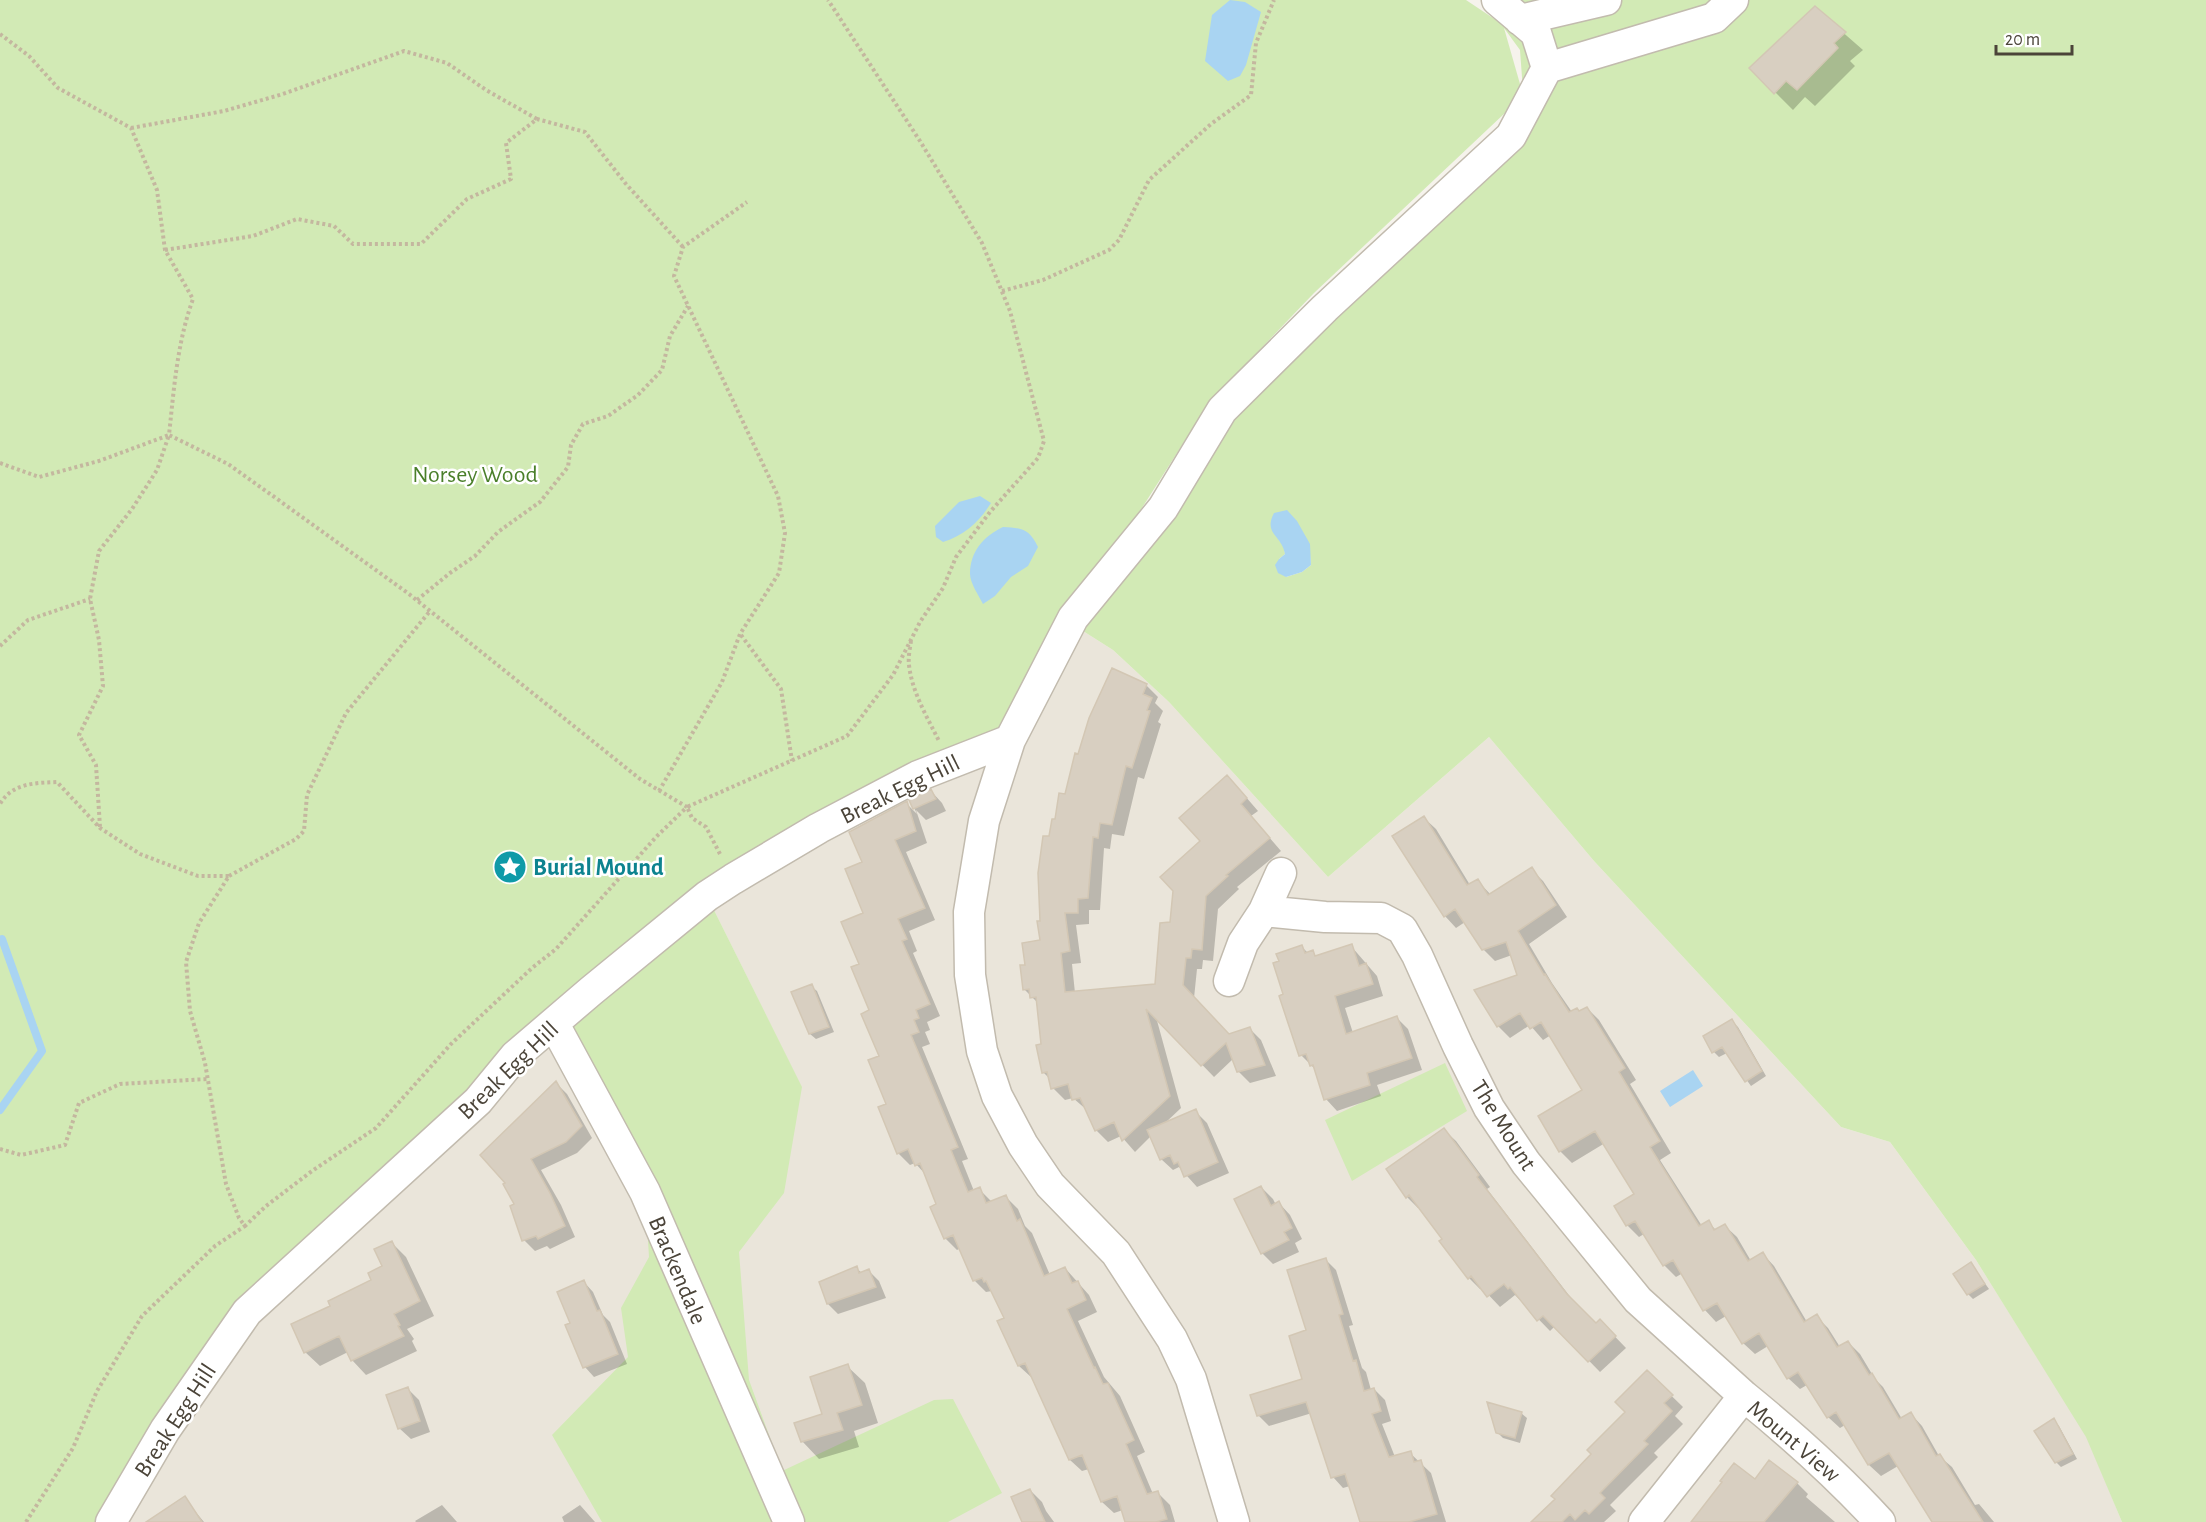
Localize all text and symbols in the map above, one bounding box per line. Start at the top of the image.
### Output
scale bar [1996,18,2072,56]
text: 20 m [2005,31,2040,49]
park label: Norsey Wood [412,463,538,487]
street label: Break Egg Hill [837,751,964,829]
place icon: Burial Mound [492,849,528,885]
place label: Burial Mound [533,856,664,880]
street label: Break Egg Hill [454,1017,564,1124]
street label: The Mount [1466,1076,1540,1175]
street label: Brackendale [644,1213,711,1328]
street label: Break Egg Hill [131,1360,221,1481]
street label: Mount View [1742,1396,1844,1487]

